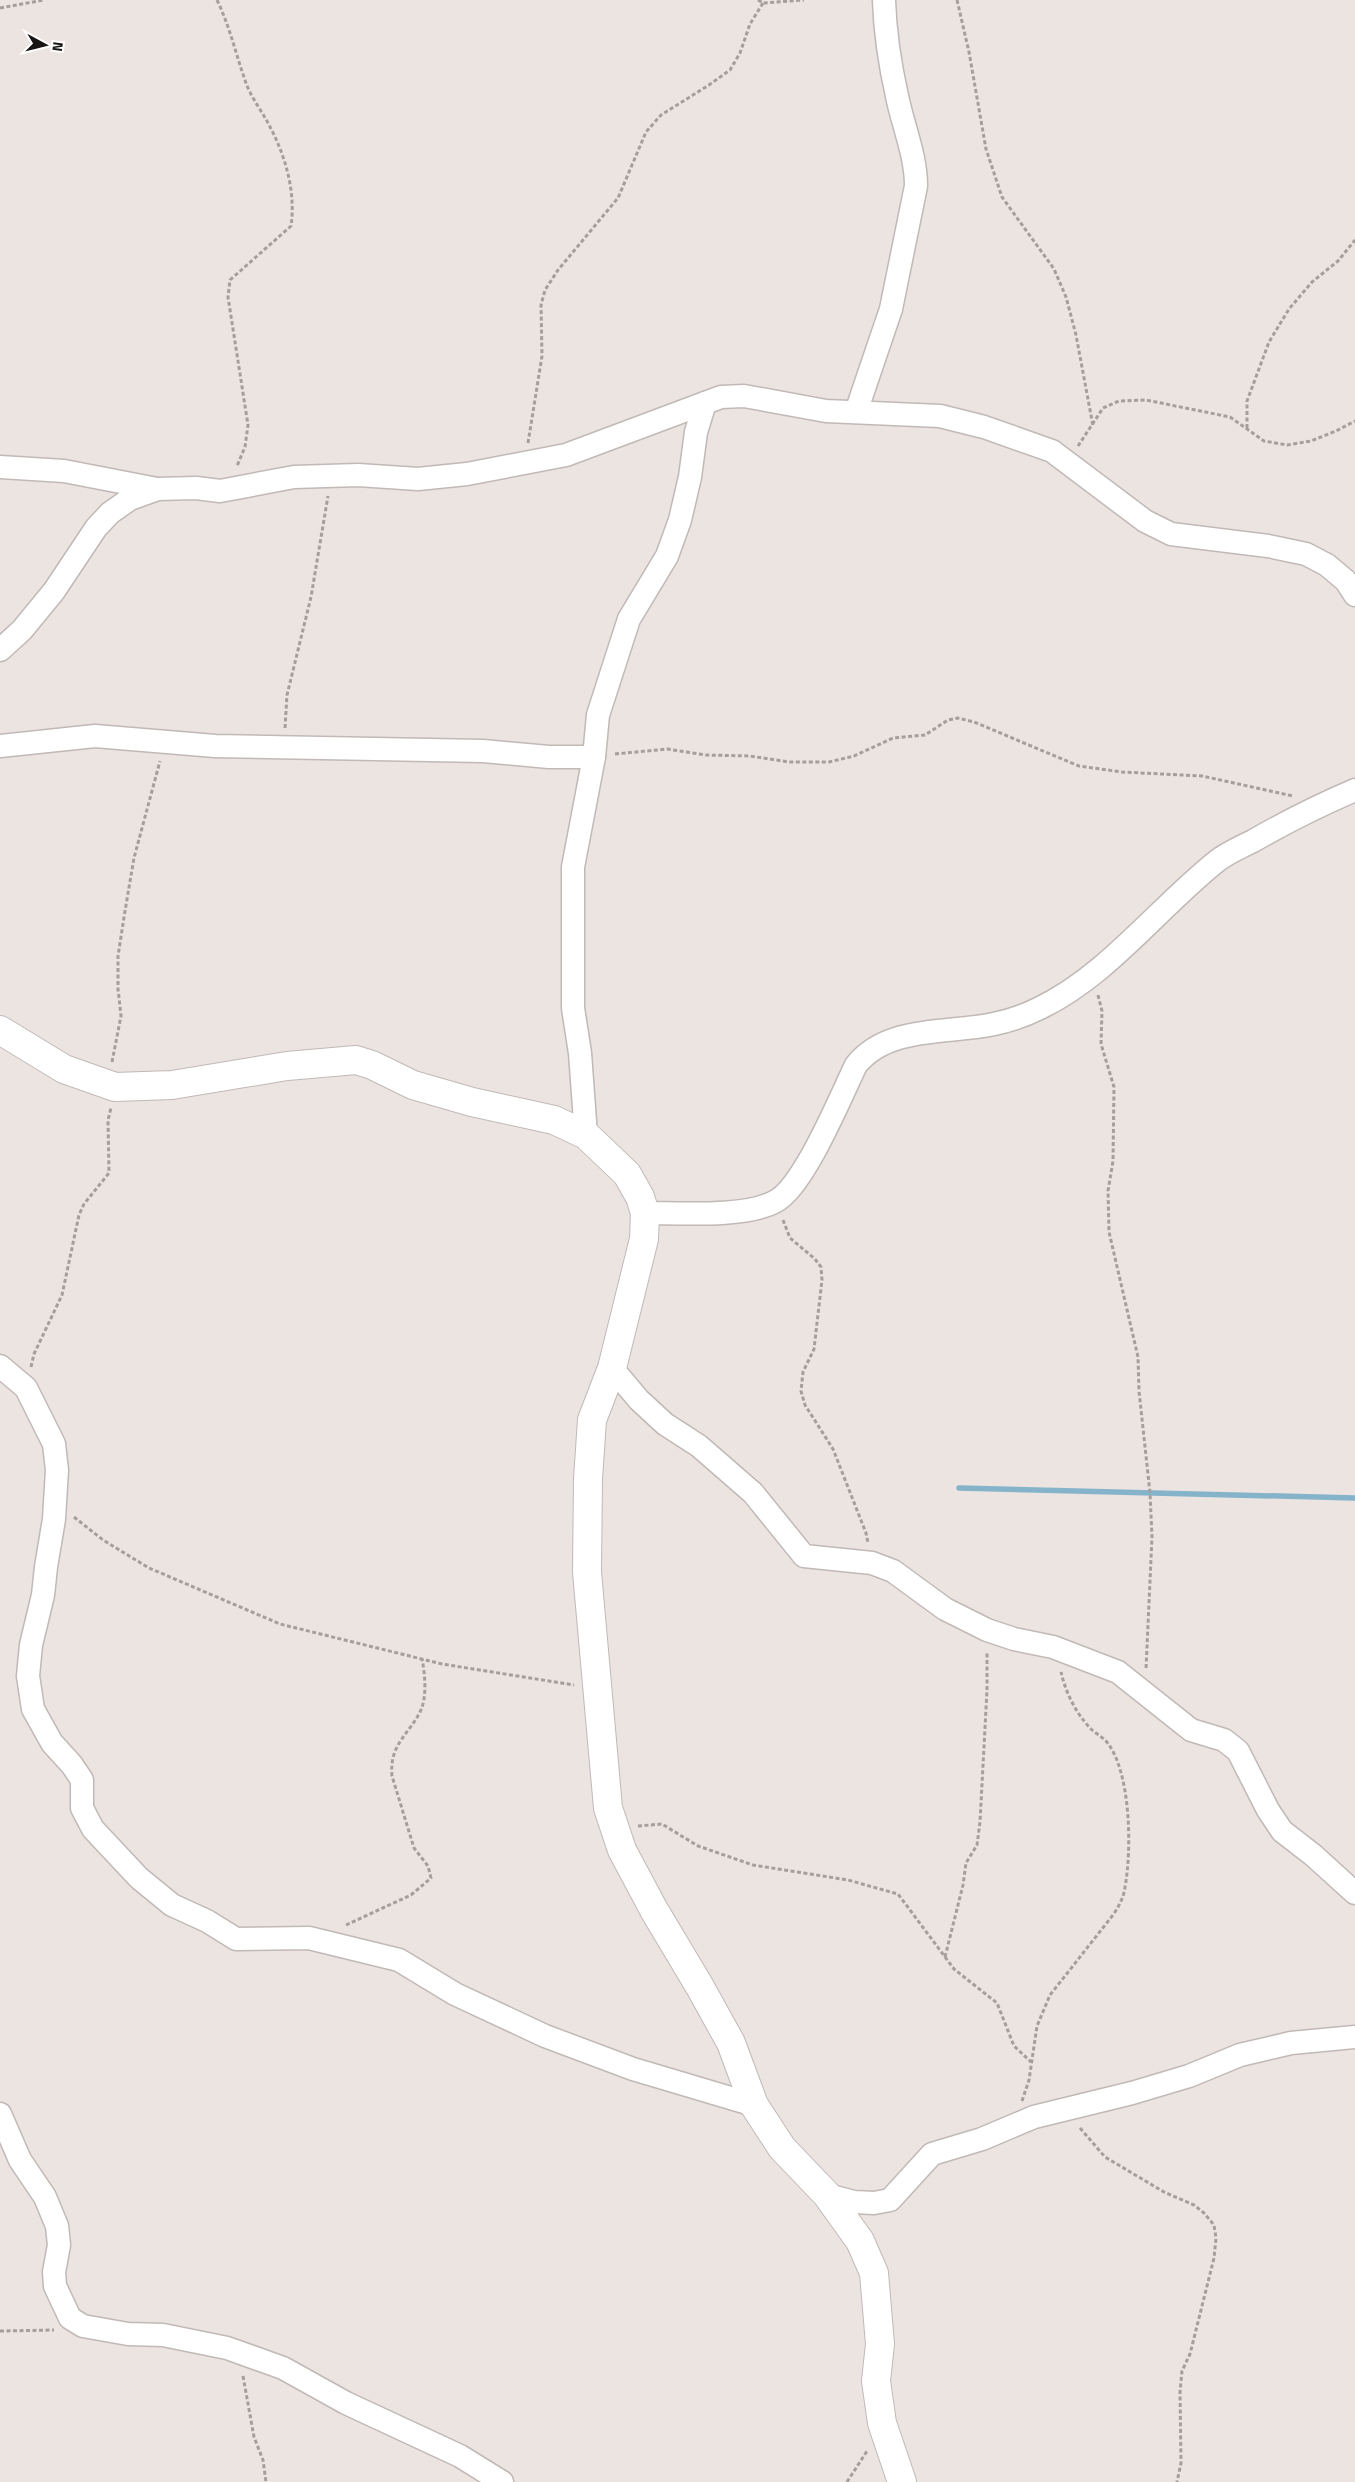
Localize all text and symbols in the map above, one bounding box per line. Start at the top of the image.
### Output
north arrow [20,20,70,70]
text: N [47,41,69,53]

